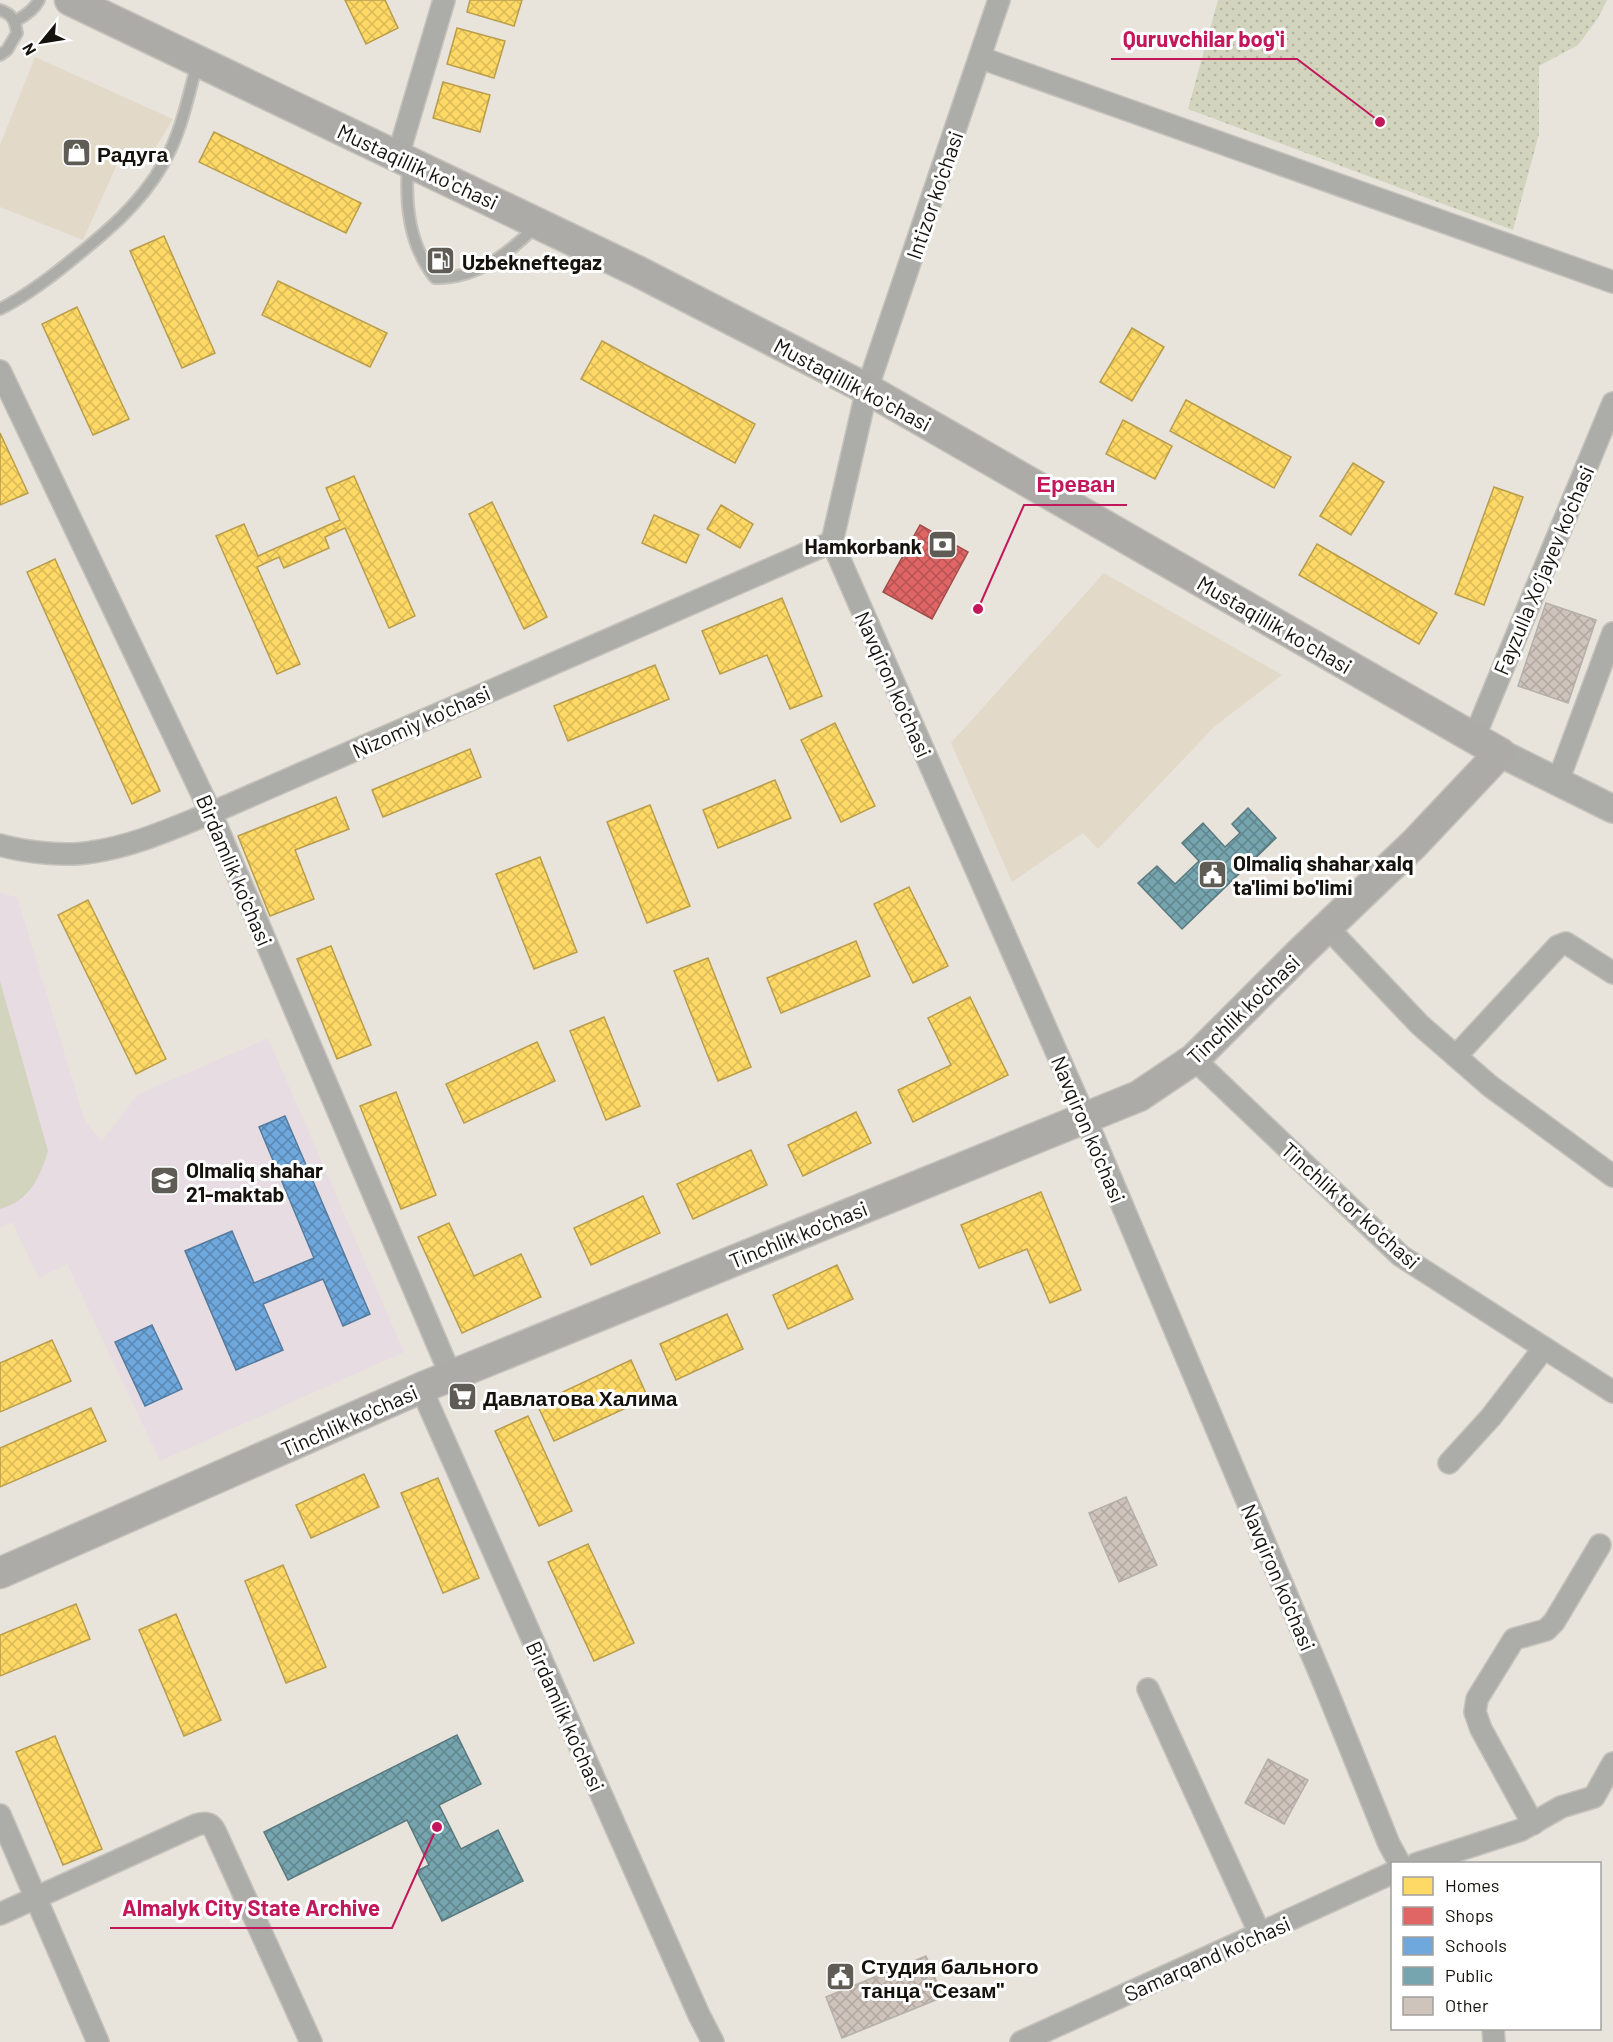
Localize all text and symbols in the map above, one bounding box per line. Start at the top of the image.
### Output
north arrow [12,12,72,72]
callout: Quruvchilar bogʻi [1111,19,1297,59]
text: Quruvchilar bogʻi [1123,25,1285,51]
text: N [18,40,39,59]
street label: Mustaqillik koʻchasi [334,118,502,214]
street label: Intizor ko'chasi [900,128,968,262]
shop icon: Радуга [60,137,92,169]
place label: Радуга [97,141,168,166]
fuel station icon: Uzbekneftegaz [425,245,457,277]
place label: Uzbekneftegaz [462,249,602,274]
street label: Mustaqillik koʻchasi [770,332,936,436]
street label: Fayzulla Xo‘jayev ko'chasi [1488,462,1598,678]
callout: Ереван [1024,465,1127,505]
text: Ереван [1036,470,1116,497]
bank icon: Hamkorbank [927,529,959,561]
place label: Hamkorbank [805,533,922,558]
street label: Mustaqillik koʻchasi [1193,570,1357,678]
street label: Navqiron ko'chasi [851,607,937,761]
street label: Nizomiy ko'chasi [348,679,494,763]
street label: Birdamlik ko'chasi [192,791,278,949]
place label: Olmaliq shahar xalq ta'limi bo'limi [1233,850,1414,899]
public building icon: Olmaliq shahar xalq ta'limi bo'limi [1196,858,1228,890]
street label: Tinchlik ko'chasi [1182,949,1304,1069]
street label: Navqiron ko'chasi [1047,1052,1131,1206]
street label: Tinchlik tor ko'chasi [1277,1136,1425,1274]
place label: Olmaliq shahar 21-maktab [186,1157,323,1206]
school or university icon: Olmaliq shahar 21-maktab [149,1165,181,1197]
street label: Tinchlik ko'chasi [725,1195,871,1273]
street label: Tinchlik ko'chasi [277,1379,421,1461]
supermarket icon: Давлатова Халима [446,1381,478,1413]
place label: Давлатова Халима [483,1385,678,1410]
street label: Navqiron ko'chasi [1237,1500,1321,1654]
street label: Birdamlik ko'chasi [522,1637,610,1795]
legend [1391,1862,1601,2030]
text: Homes [1445,1874,1499,1896]
callout: Almalyk City State Archive [110,1888,392,1928]
text: Almalyk City State Archive [122,1894,380,1920]
text: Shops [1445,1904,1494,1926]
street label: Samarqand ko'chasi [1120,1910,1294,2006]
text: Schools [1445,1934,1507,1956]
place label: Студия бального танца "Сезам" [861,1953,1039,2002]
public building icon: Студия бального танца "Сезам" [824,1961,856,1993]
text: Public [1445,1964,1493,1986]
text: Other [1445,1994,1489,2016]

